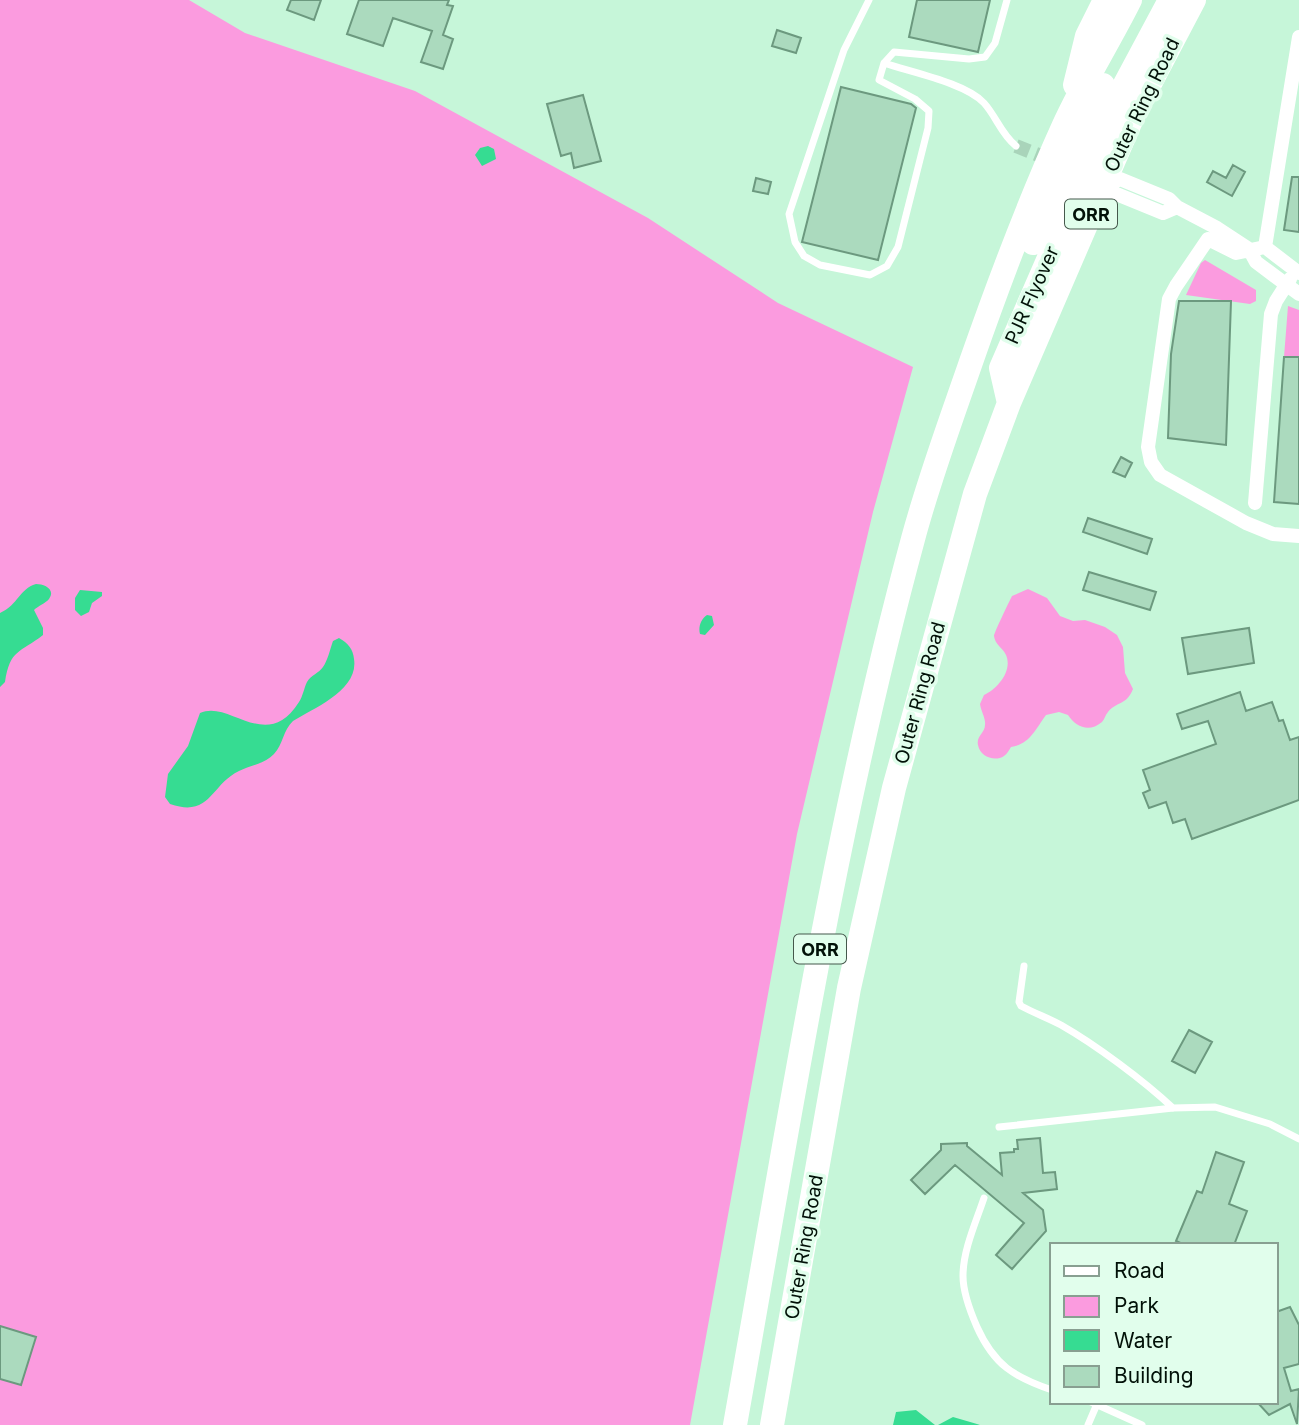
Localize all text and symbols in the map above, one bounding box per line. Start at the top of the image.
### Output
street label: Outer Ring Road [1100,34,1184,176]
road number: ORR [1065,200,1117,229]
street label: PJR Flyover [1000,243,1064,347]
street label: Outer Ring Road [890,619,950,767]
road number: ORR [794,934,846,964]
street label: Outer Ring Road [780,1173,828,1321]
legend [1050,1243,1278,1404]
text: Road [1114,1258,1165,1283]
text: Park [1114,1293,1159,1318]
text: Water [1114,1328,1172,1353]
text: Building [1114,1363,1194,1388]

